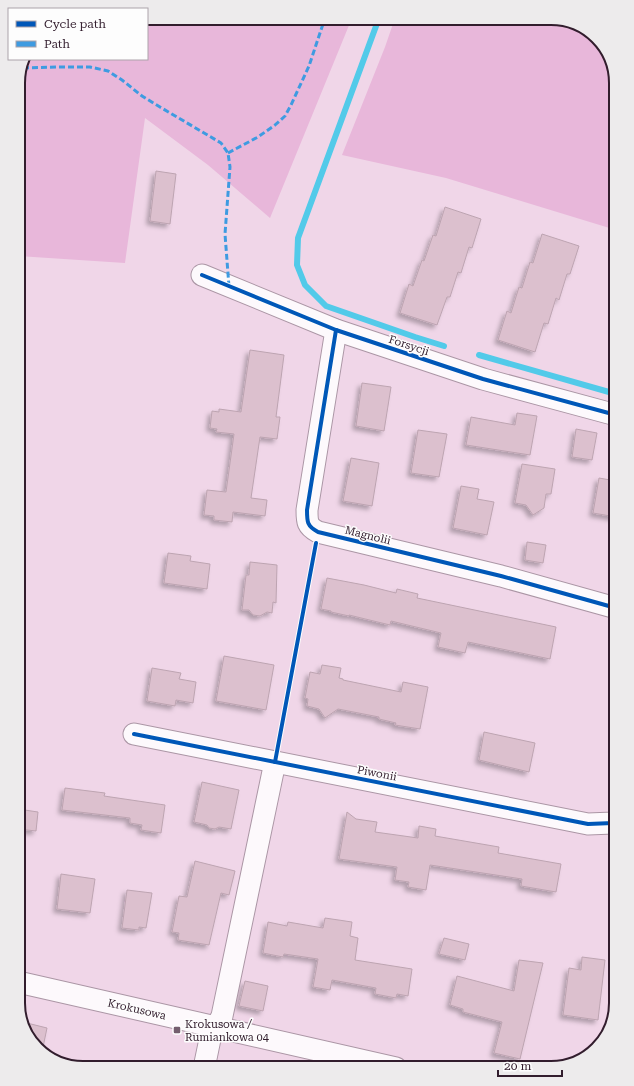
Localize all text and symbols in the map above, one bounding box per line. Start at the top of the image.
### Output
legend [8,8,148,60]
text: Cycle path [44,17,106,31]
text: Path [44,37,70,51]
street label: Forsycji [387,333,431,358]
street label: Magnolii [344,524,393,548]
street label: Piwonii [356,763,398,784]
street label: Krokusowa [106,996,167,1023]
place label: Krokusowa / Rumiankowa 04 [185,1018,270,1044]
marker: Krokusowa / Rumiankowa 04 [172,1025,182,1035]
scale bar [498,1052,562,1078]
text: 20 m [504,1059,531,1073]

